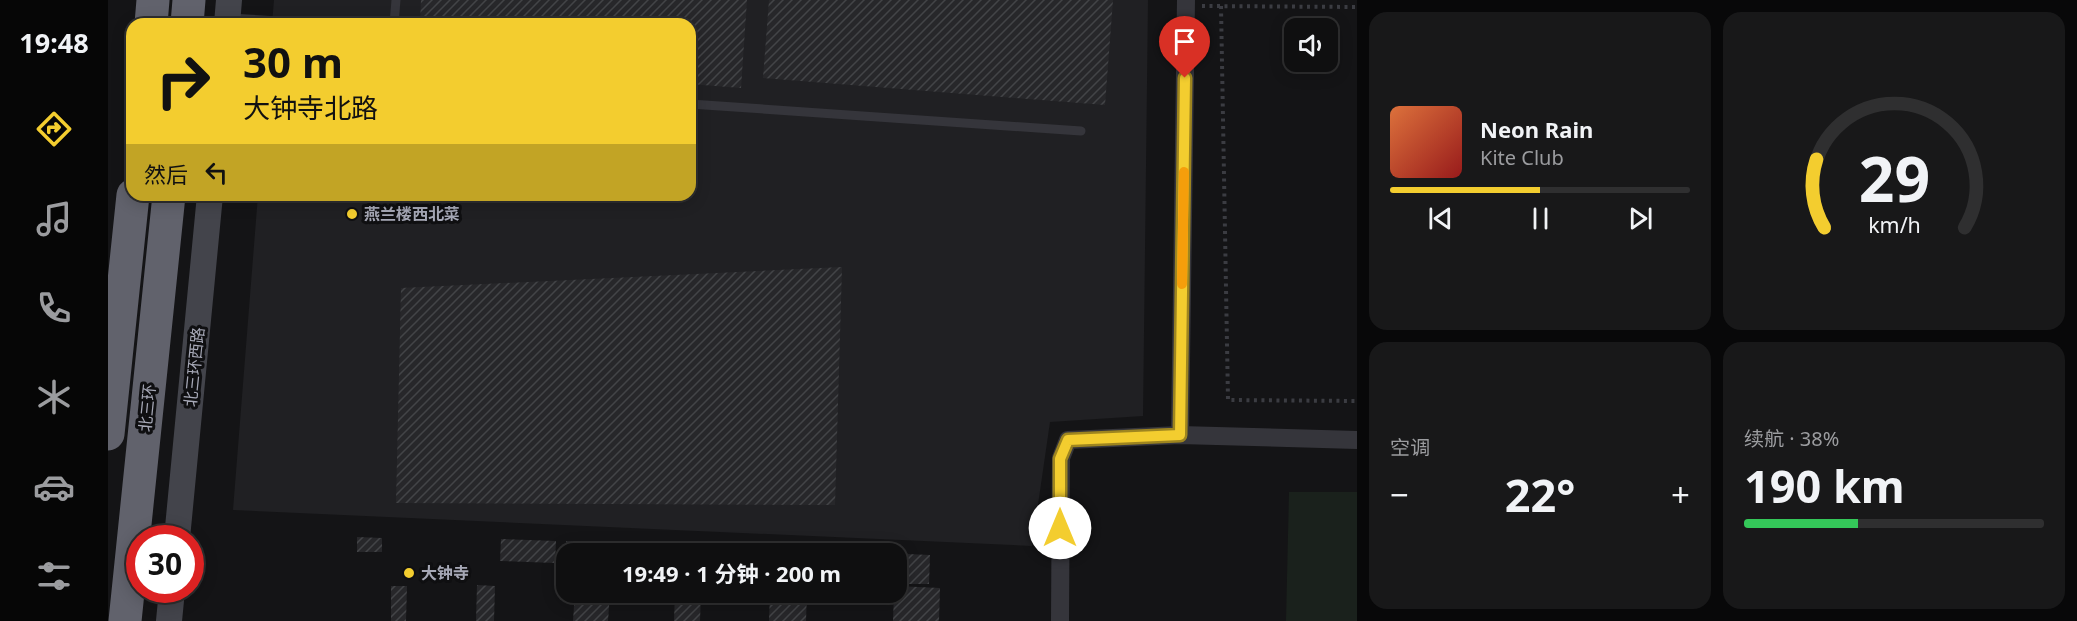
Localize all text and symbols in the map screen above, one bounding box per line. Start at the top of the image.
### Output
pin [1159,16,1210,78]
map controls [1284,18,1338,72]
button: sound [1284,18,1338,72]
text: 19:48 [19,24,89,61]
icon: arrive [1168,25,1201,58]
text: 30 m [243,33,343,90]
icon: right [144,42,222,120]
text: 大钟寺北路 [243,89,378,126]
icon: directions [33,108,75,150]
text: Neon Rain [1480,114,1593,144]
text: 29 [1858,135,1930,220]
text: Kite Club [1480,144,1564,171]
icon: left [200,156,233,189]
text: 然后 [144,159,188,189]
icon: music [33,198,75,240]
icon: previous [1424,202,1457,235]
icon: pause [1524,202,1557,235]
icon: next [1624,202,1657,235]
place label: 燕兰楼西北菜 [364,203,460,225]
marker: 燕兰楼西北菜 [345,207,359,221]
text: km/h [1868,210,1920,239]
icon: phone [33,287,75,329]
street label: 北三环西路 [179,326,209,408]
icon: climate [33,376,75,418]
street label: 北三环 [134,383,160,433]
text: 续航 · 38% [1744,425,1839,452]
text: 空调 [1390,434,1430,461]
text: 190 km [1744,455,1905,516]
text: 22° [1505,464,1575,525]
icon: car [33,466,75,508]
text: − [1390,472,1409,517]
text: + [1671,472,1690,517]
position arrow [1028,496,1092,560]
speed limit sign: 30 [126,525,204,603]
icon: filters [33,555,75,597]
text: 19:49 · 1 分钟 · 200 m [622,558,841,588]
place label: 大钟寺 [421,562,469,584]
marker: 大钟寺 [402,566,416,580]

